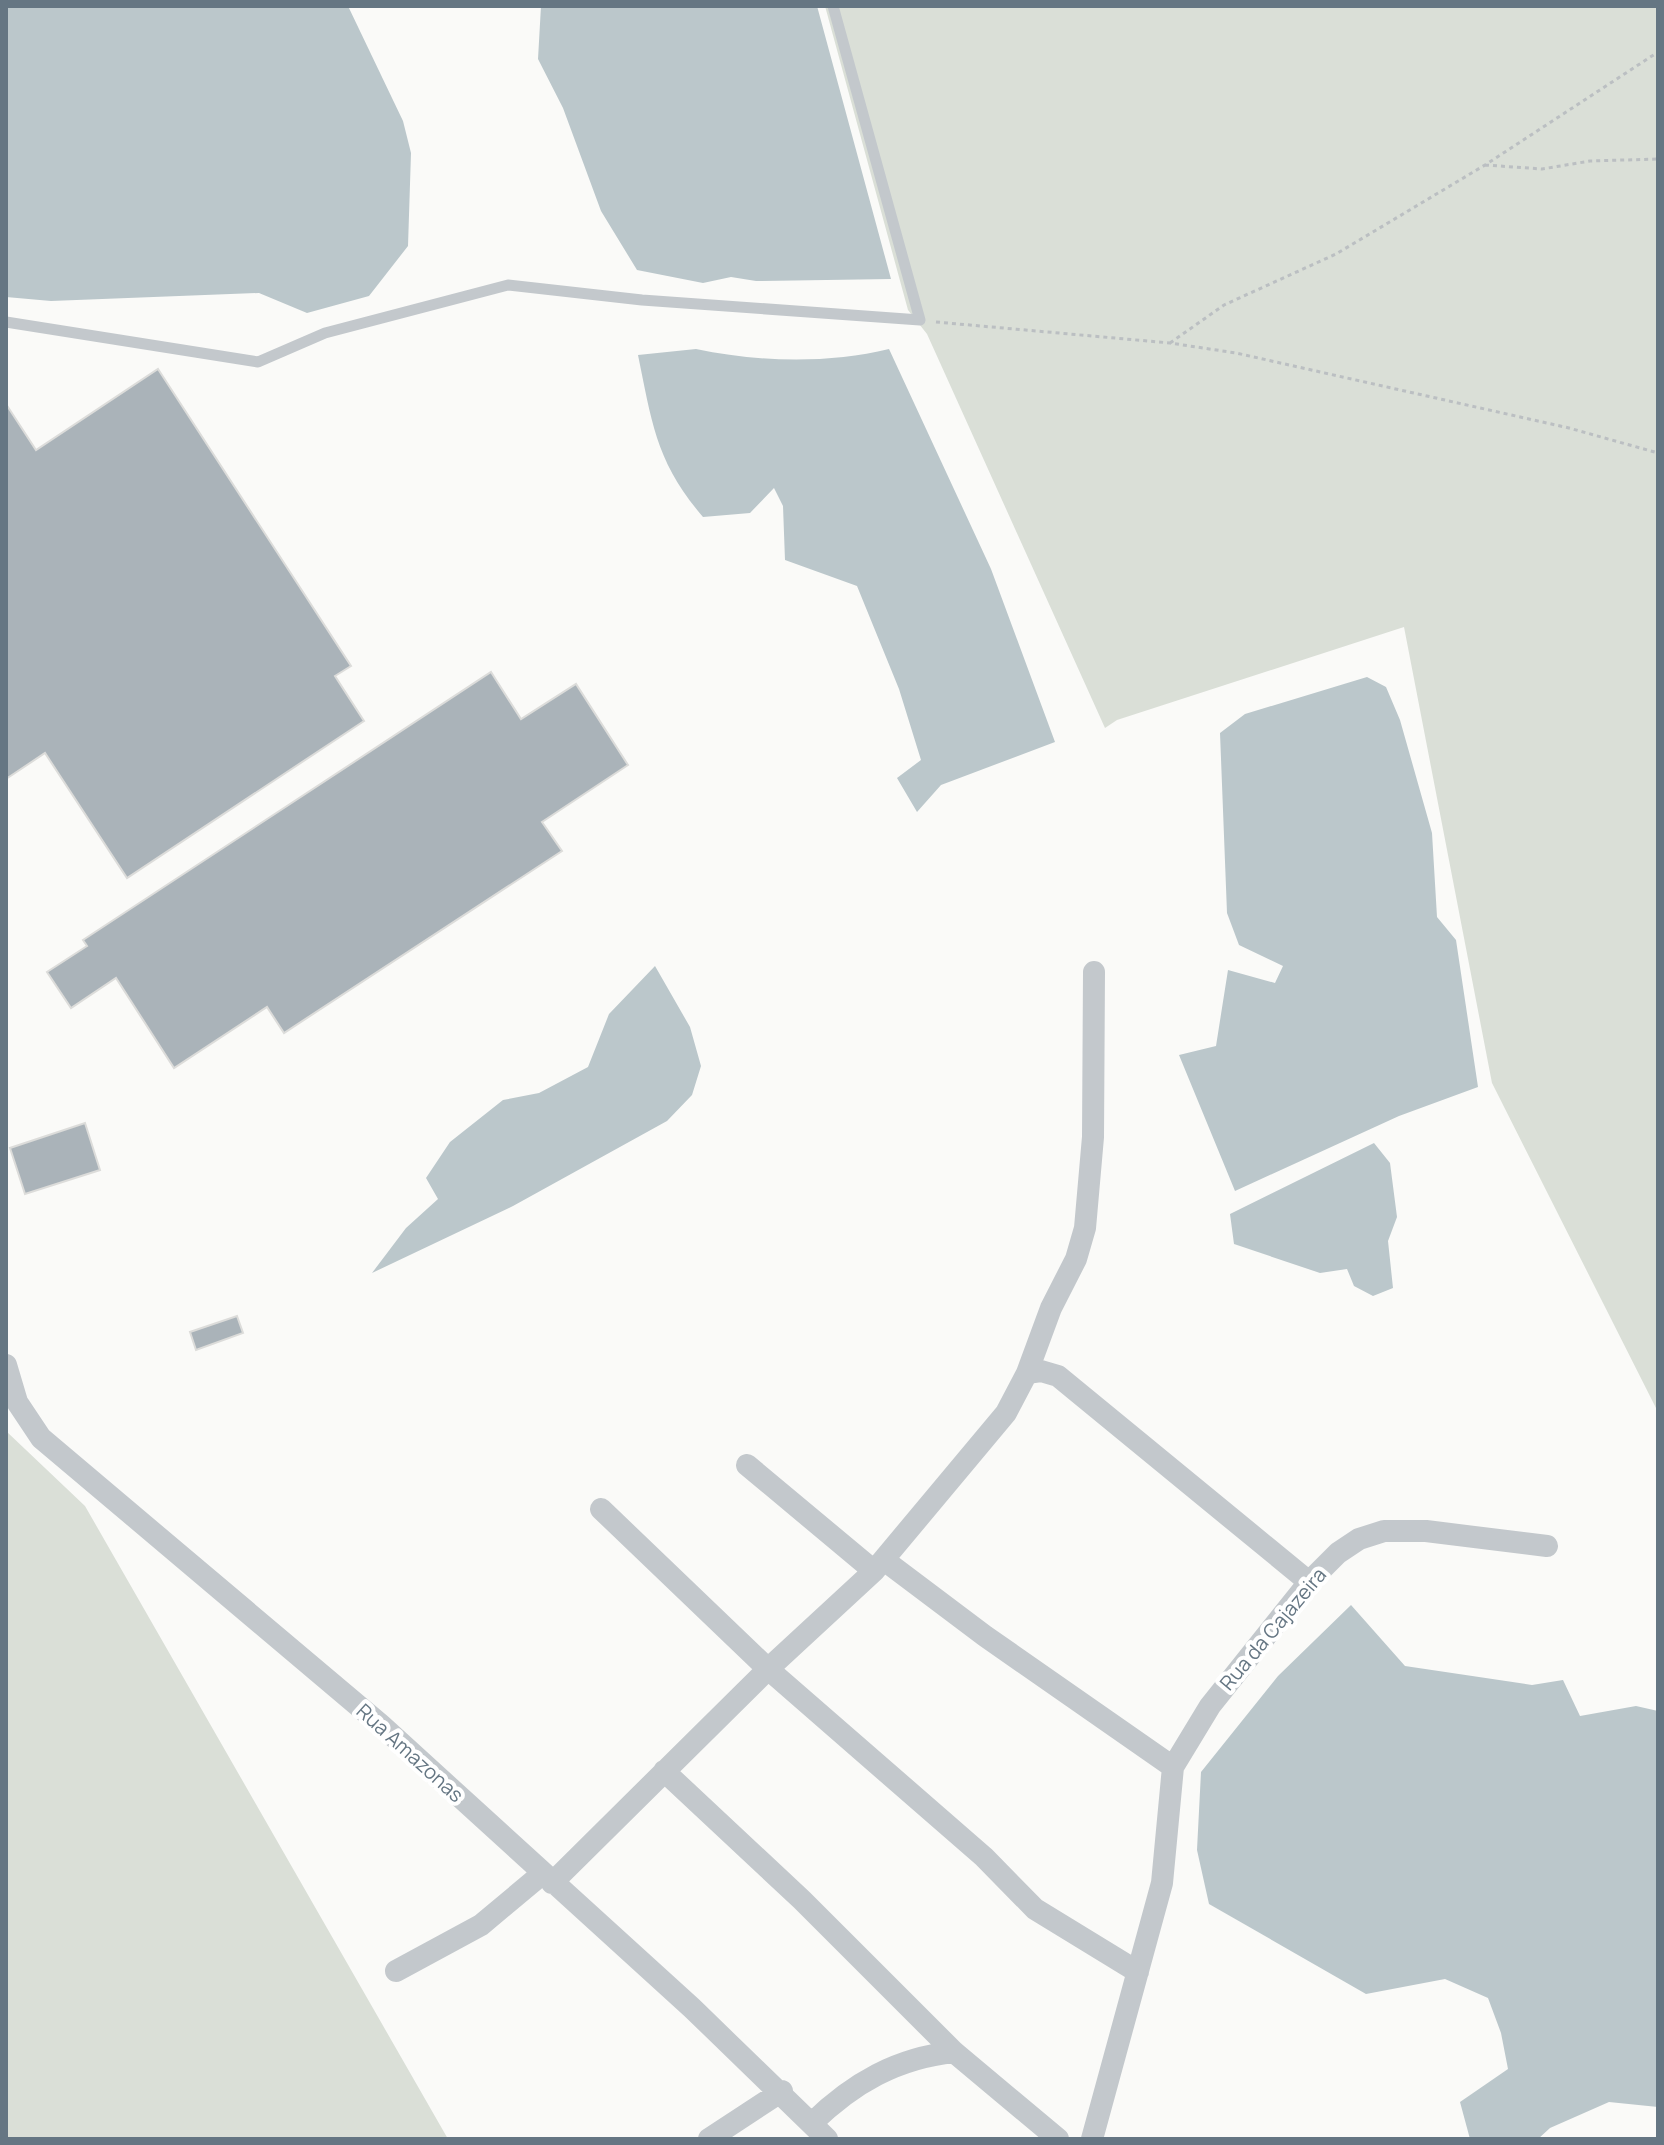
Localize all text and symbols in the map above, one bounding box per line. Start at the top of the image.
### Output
street label: Rua da Cajazeira [1213,1562,1332,1696]
street label: Rua Amazonas [351,1697,470,1808]

